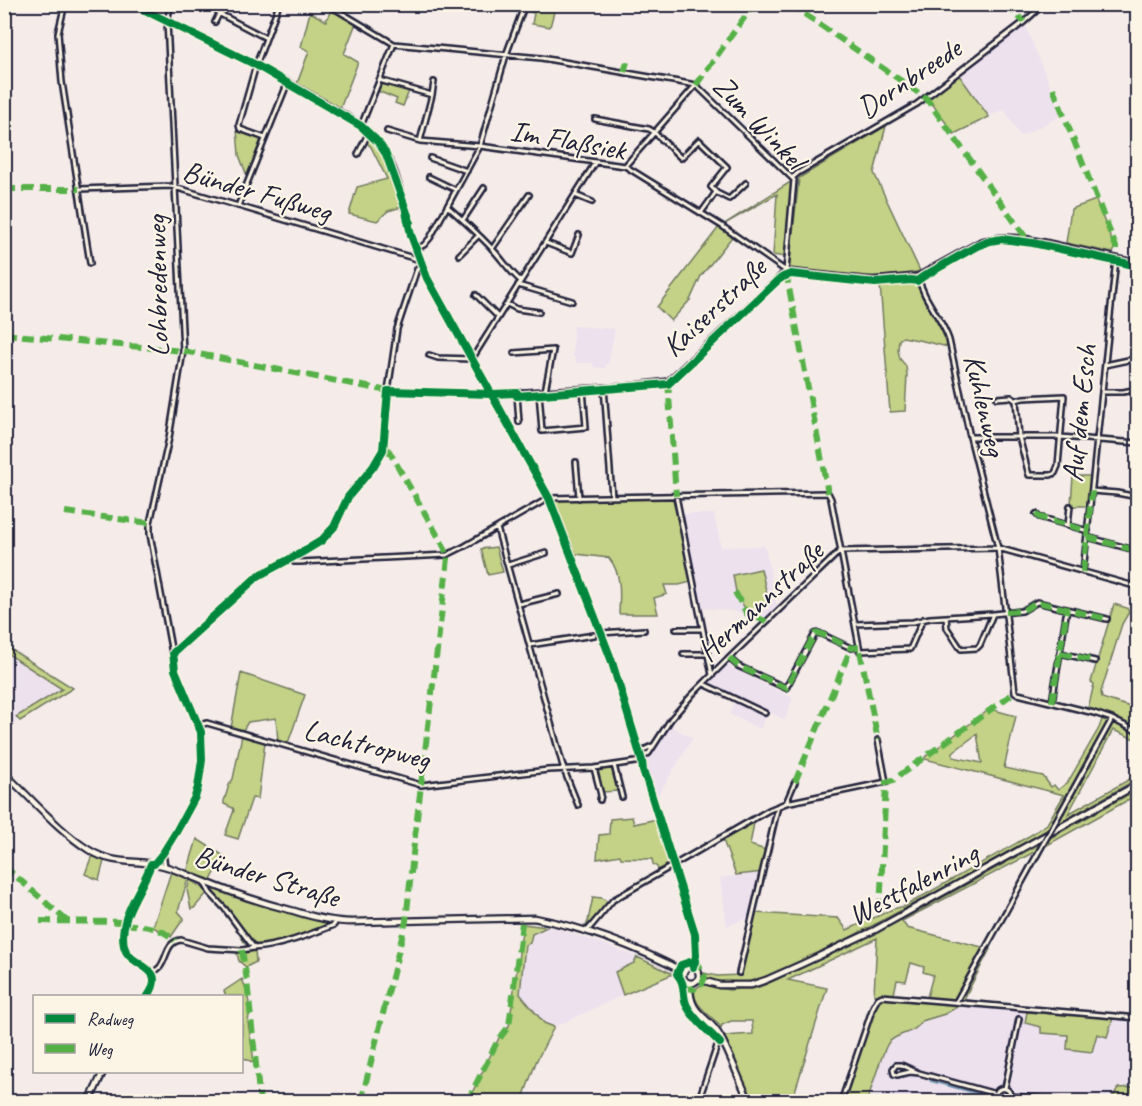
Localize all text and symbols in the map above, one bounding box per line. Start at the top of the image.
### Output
street label: Dornbreede [850,28,970,127]
street label: Zum Winkel [705,67,817,181]
street label: Im Flaßsiek [507,111,631,169]
street label: Bünder Fußweg [179,152,338,231]
street label: Lohbredenweg [137,213,177,357]
street label: Kaiserstraße [654,248,776,365]
street label: Auf dem Esch [1053,342,1105,484]
street label: Kuhlenweg [955,351,1016,461]
street label: Hermannstraße [689,531,833,669]
street label: Lachtropweg [300,710,435,778]
street label: Westfalenring [842,833,986,934]
street label: Bünder Straße [190,836,346,917]
legend [33,995,243,1073]
text: Radweg [87,1008,135,1030]
text: Weg [87,1038,114,1060]

